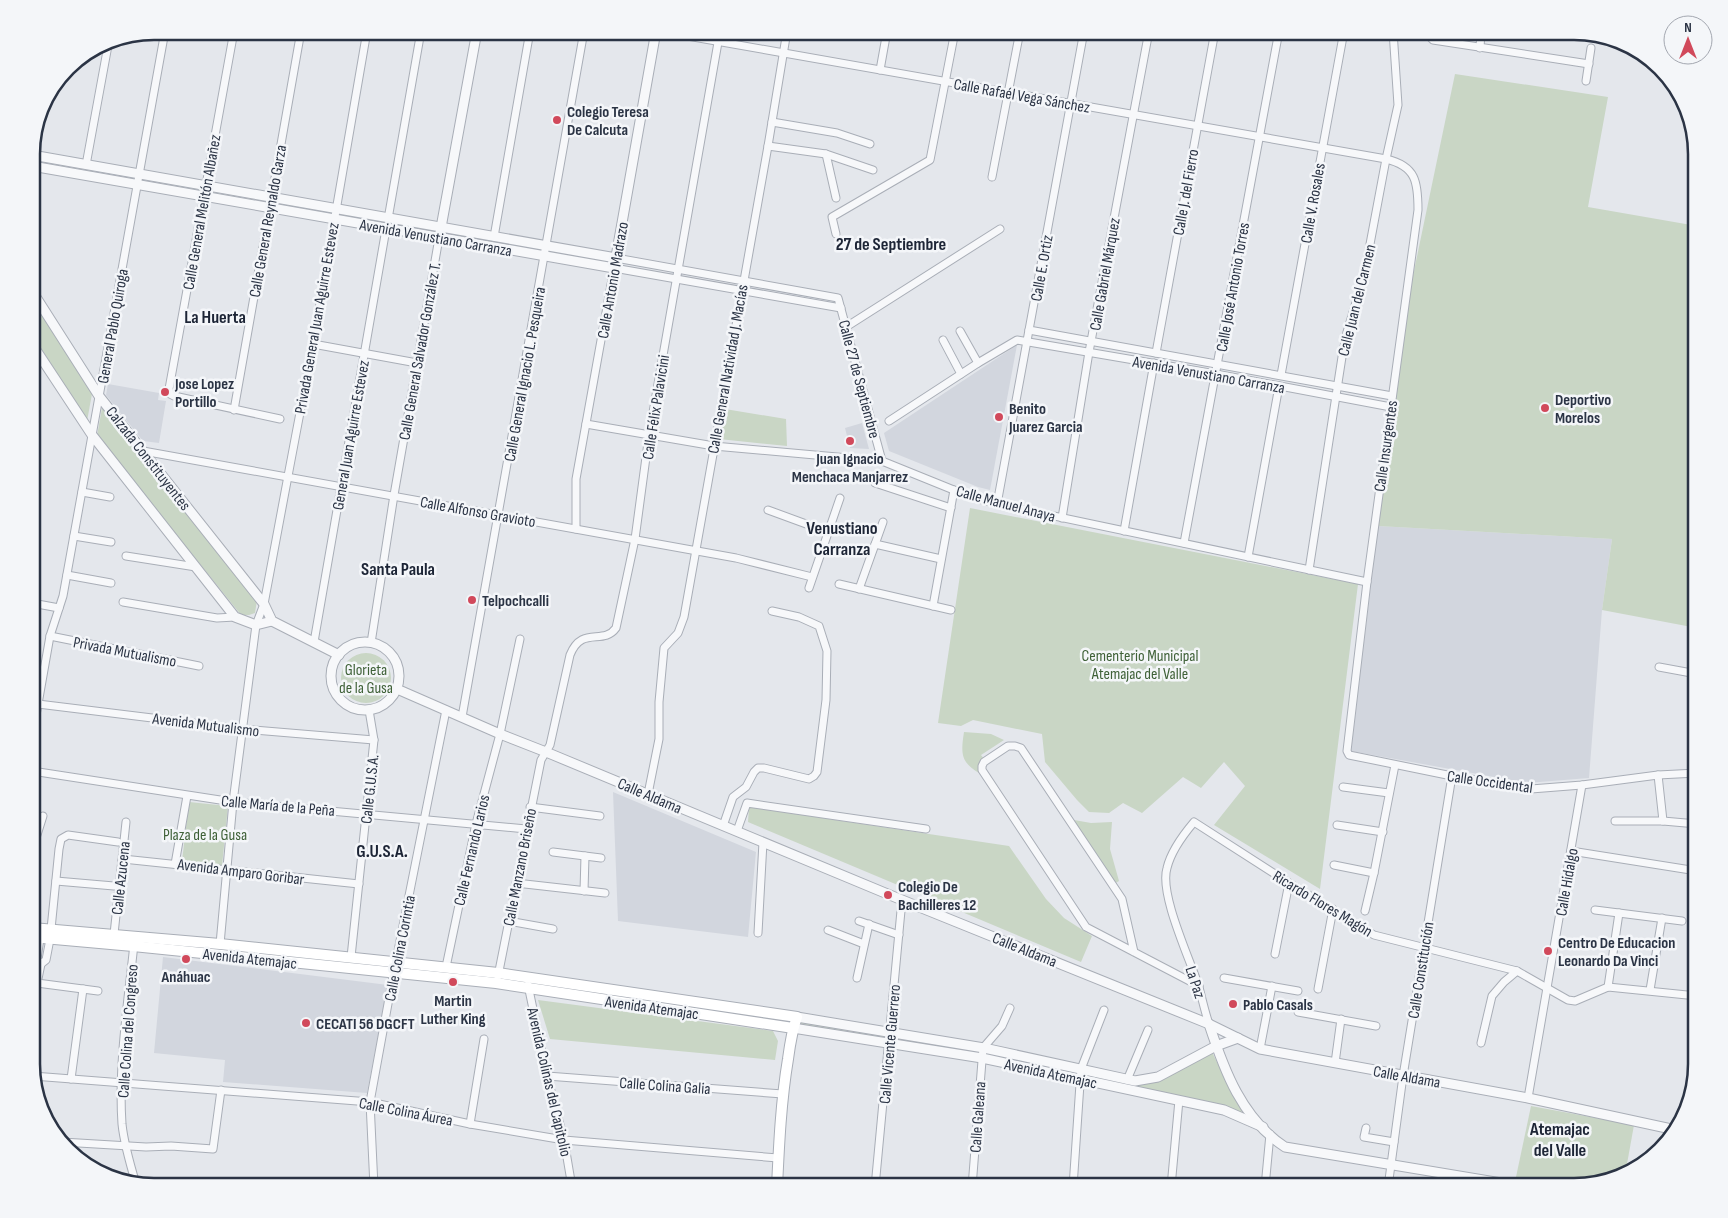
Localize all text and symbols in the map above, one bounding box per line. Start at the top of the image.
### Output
north arrow [1663,15,1713,65]
text: N [1684,19,1692,36]
street label: Calle Rafaél Vega Sánchez [952,75,1091,118]
place label: Colegio Teresa De Calcuta [567,103,649,140]
marker: Colegio Teresa De Calcuta [551,114,563,126]
street label: Calle General Melitón Albañez [179,133,226,291]
street label: Calle General Reynaldo Garza [246,144,291,299]
street label: Calle J. del Fierro [1170,148,1203,237]
street label: Calle V. Rosales [1297,162,1330,245]
street label: Avenida Venustiano Carranza [357,216,513,261]
street label: Calle Gabriel Márquez [1086,216,1125,332]
street label: Calle Antonio Madrazo [594,220,633,340]
street label: Privada General Juan Aguirre Estevez [291,221,344,415]
street label: Calle José Antonio Torres [1213,221,1254,353]
street label: Calle E. Ortiz [1027,233,1058,303]
district label: 27 de Septiembre [836,234,946,255]
street label: Calle Juan del Carmen [1334,243,1381,358]
street label: Calle General Salvador González T. [395,261,445,442]
street label: General Pablo Quiroga [94,267,133,385]
street label: Calle General Natividad J. Macías [704,283,753,455]
street label: Calle General Ignacio L. Pesqueira [501,285,550,463]
district label: La Huerta [184,307,246,328]
street label: Calle 27 de Septiembre [834,318,883,441]
street label: Calle Félix Palavicini [639,353,674,461]
street label: Avenida Venustiano Carranza [1130,353,1286,398]
street label: General Juan Aguirre Estevez [329,359,374,512]
place label: Jose Lopez Portillo [174,375,234,412]
marker: Jose Lopez Portillo [159,386,171,398]
place label: Deportivo Morelos [1555,391,1611,428]
street label: Calle Insurgentes [1371,399,1402,493]
place label: Benito Juarez Garcia [1008,400,1083,437]
marker: Deportivo Morelos [1539,402,1551,414]
street label: Calzada Constituyentes [101,403,194,515]
marker: Benito Juarez Garcia [993,411,1005,423]
marker: Juan Ignacio Menchaca Manjarrez [844,435,856,447]
place label: Juan Ignacio Menchaca Manjarrez [792,450,908,487]
street label: Calle Manuel Anaya [954,482,1057,527]
street label: Calle Alfonso Gravioto [419,493,537,532]
district label: Venustiano Carranza [806,518,878,560]
district label: Santa Paula [361,559,435,580]
place label: Telpochcalli [482,592,549,611]
marker: Telpochcalli [466,594,478,606]
street label: Privada Mutualismo [72,633,178,672]
park label: Cementerio Municipal Atemajac del Valle [1082,647,1198,684]
park label: Glorieta de la Gusa [339,661,393,698]
street label: Avenida Mutualismo [150,709,260,741]
street label: Calle G.U.S.A. [357,753,384,825]
street label: Calle Occidental [1446,767,1534,798]
street label: Calle Aldama [614,774,684,818]
street label: Calle María de la Peña [220,792,336,821]
street label: Calle Fernando Larios [450,793,495,908]
street label: Calle Manzano Briseño [500,807,541,928]
park label: Plaza de la Gusa [163,826,247,845]
street label: Calle Azucena [108,840,135,916]
district label: G.U.S.A. [356,841,408,862]
street label: Calle Hidalgo [1552,847,1583,918]
street label: Avenida Amparo Goribar [175,855,306,890]
street label: Ricardo Flores Magón [1269,867,1376,942]
place label: Colegio De Bachilleres 12 [898,878,976,915]
marker: Colegio De Bachilleres 12 [882,889,894,901]
street label: Calle Colina Corintia [381,894,420,1003]
street label: Calle Constitución [1404,920,1439,1020]
street label: Calle Aldama [989,929,1059,972]
place label: Centro De Educacion Leonardo Da Vinci [1558,934,1675,971]
street label: Avenida Atemajac [201,945,298,974]
marker: Centro De Educacion Leonardo Da Vinci [1542,945,1554,957]
marker: Anáhuac [180,953,192,965]
street label: Calle Colina del Congreso [114,964,143,1099]
street label: La Paz [1180,964,1209,1001]
place label: Anáhuac [161,968,211,987]
marker: Martin Luther King [447,976,459,988]
street label: Calle Vicente Guerrero [876,984,905,1105]
place label: Martin Luther King [421,992,486,1029]
street label: Avenida Atemajac [603,992,700,1024]
place label: Pablo Casals [1243,996,1313,1015]
marker: Pablo Casals [1227,998,1239,1010]
street label: Avenida Colinas del Capitolio [522,1005,575,1159]
place label: CECATI 56 DGCFT [316,1015,415,1034]
marker: CECATI 56 DGCFT [300,1017,312,1029]
street label: Avenida Atemajac [1002,1055,1099,1094]
street label: Calle Aldama [1372,1062,1442,1093]
street label: Calle Colina Galia [619,1074,711,1099]
street label: Calle Galeana [967,1081,990,1153]
street label: Calle Colina Áurea [357,1094,454,1131]
district label: Atemajac del Valle [1529,1119,1590,1161]

